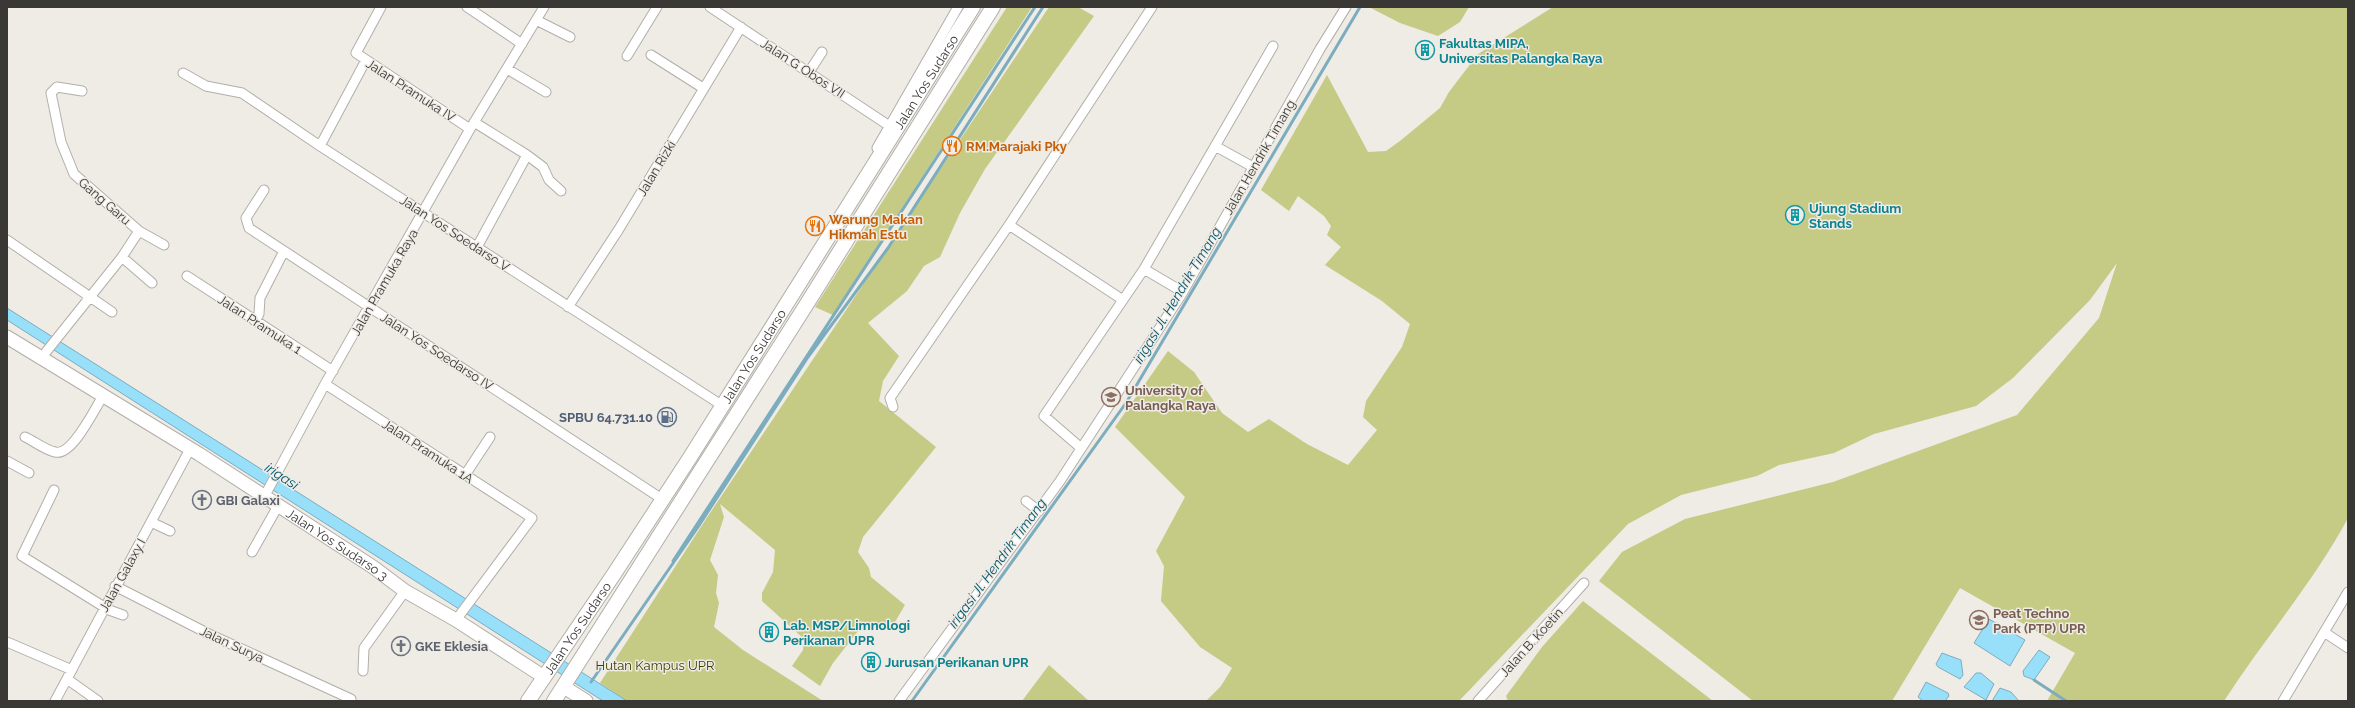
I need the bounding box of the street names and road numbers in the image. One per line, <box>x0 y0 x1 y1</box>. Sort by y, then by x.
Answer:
street label: Jalan Yos Sudarso <box>891 32 962 132</box>
street label: Jalan G Obos VII <box>758 36 848 101</box>
street label: Jalan Pramuka IV <box>363 56 458 125</box>
street label: Jalan Hendrik Timang <box>1220 97 1298 217</box>
street label: Jalan Rizki <box>634 138 679 199</box>
street label: Gang Garu <box>76 175 134 228</box>
street label: Jalan Yos Soedarso V <box>397 192 512 275</box>
street label: Jalan Pramuka Raya <box>348 226 421 338</box>
street label: Jalan Pramuka 1 <box>215 292 305 357</box>
street label: Jalan Yos Sudarso <box>719 306 789 406</box>
street label: Jalan Yos Soedarso IV <box>378 309 496 394</box>
street label: Jalan Pramuka 1A <box>379 416 476 487</box>
street label: Jalan Yos Sudarso 3 <box>283 506 391 584</box>
street label: Jalan Galaxy I <box>96 536 149 615</box>
street label: Jalan Yos Sudarso <box>541 579 615 678</box>
street label: Jalan B. Koetin <box>1497 605 1566 680</box>
street label: Jalan Surya <box>197 623 266 666</box>

